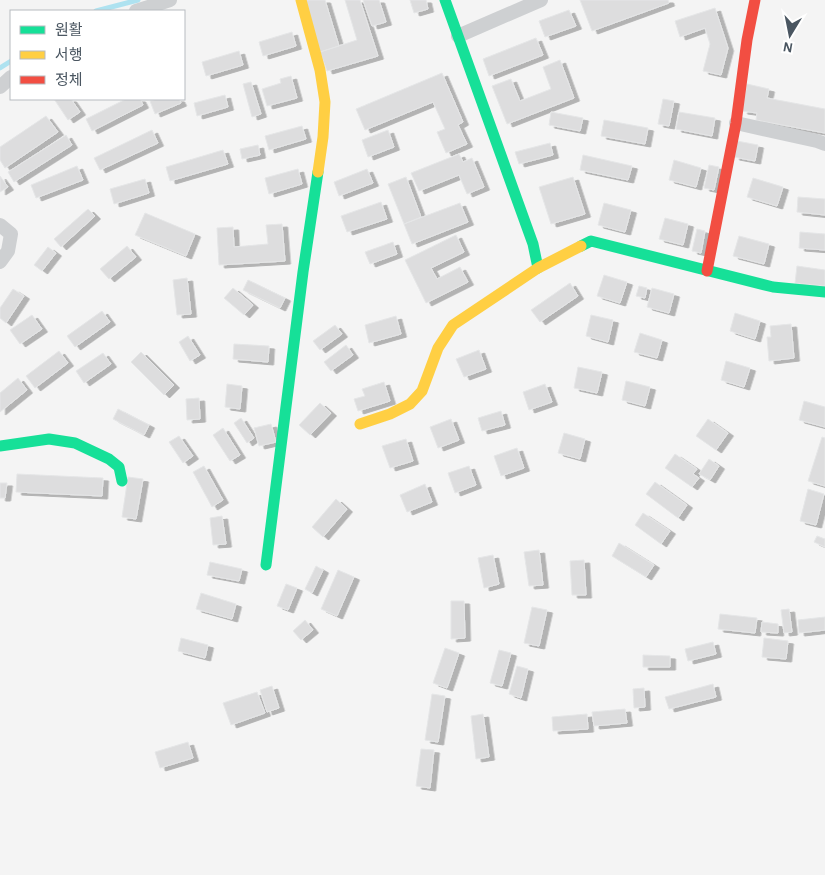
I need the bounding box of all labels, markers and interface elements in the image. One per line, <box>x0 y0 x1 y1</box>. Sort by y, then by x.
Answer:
legend <box>10 10 185 100</box>
north arrow <box>765 10 815 60</box>
text: 원활 <box>55 22 83 38</box>
text: N <box>782 39 794 55</box>
text: 서행 <box>55 47 83 63</box>
text: 정체 <box>55 72 83 88</box>

